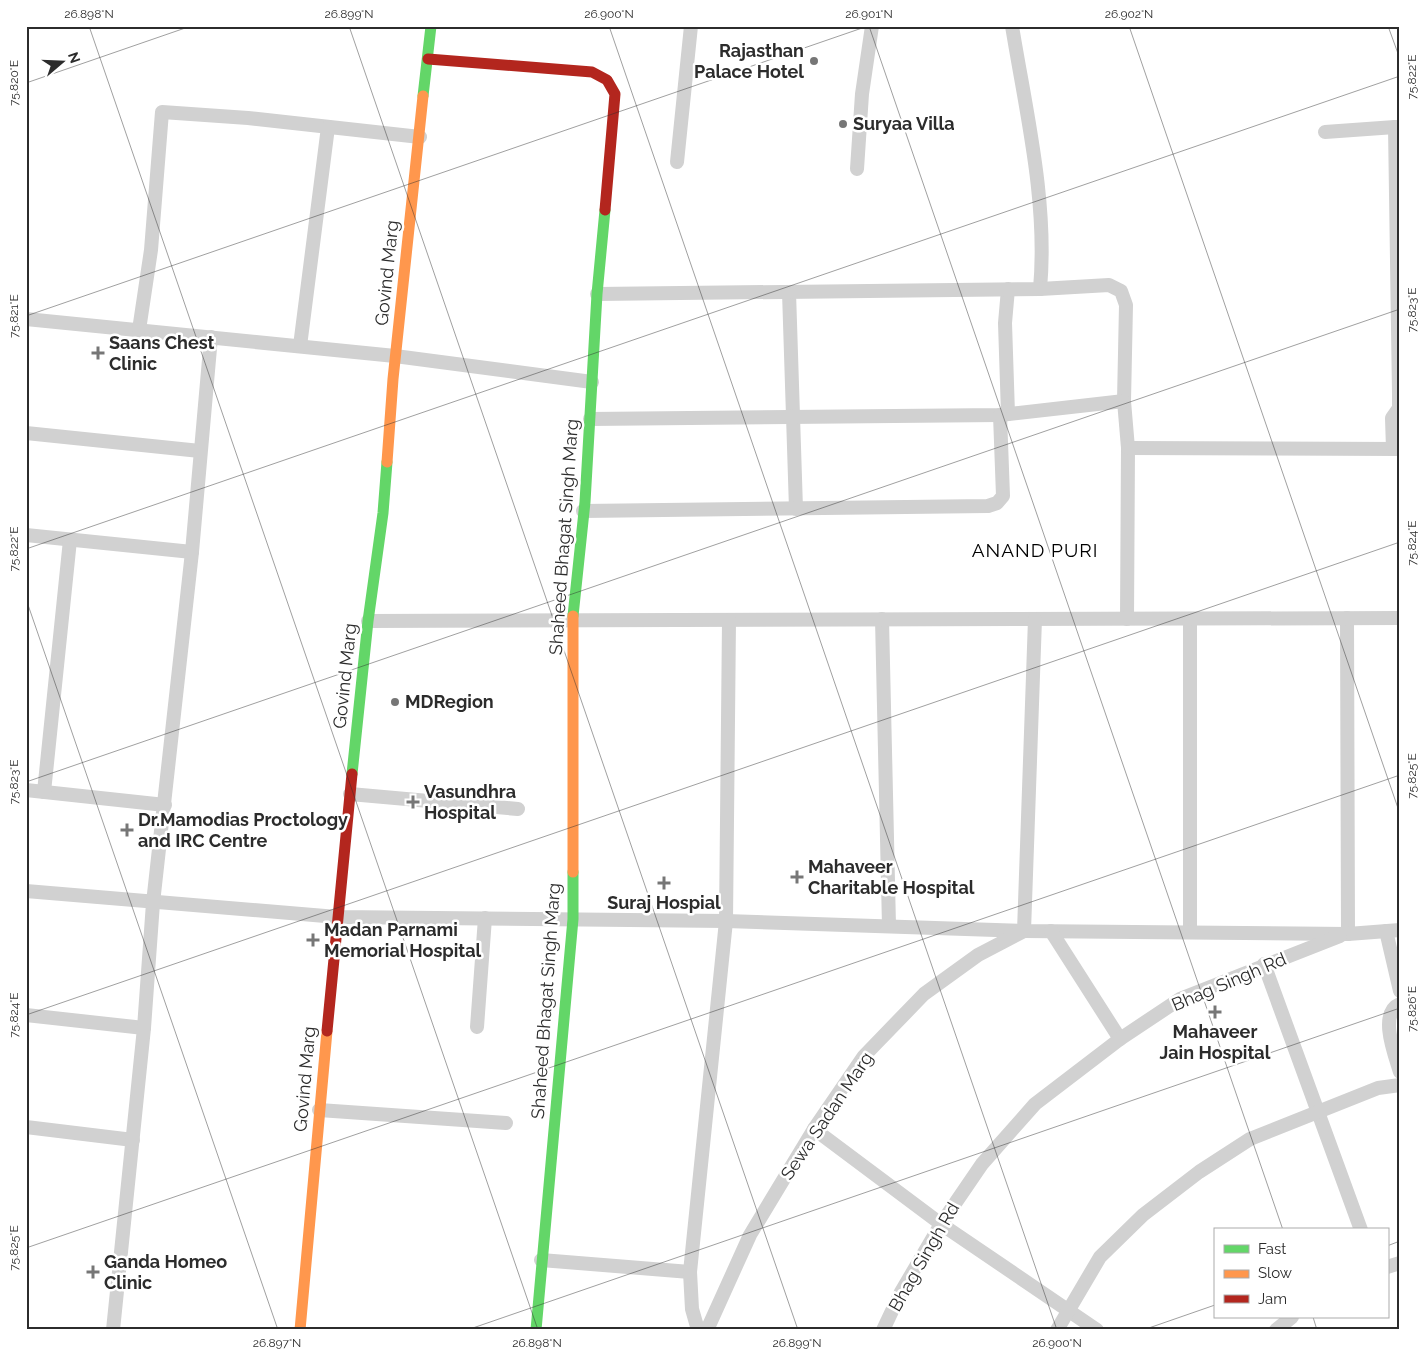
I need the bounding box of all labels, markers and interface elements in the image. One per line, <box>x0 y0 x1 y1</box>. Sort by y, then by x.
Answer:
text: 26.898°N <box>64 7 114 21</box>
text: 26.899°N <box>325 7 373 21</box>
text: 26.900°N <box>584 7 634 21</box>
text: 26.901°N <box>845 7 893 21</box>
text: 26.902°N <box>1105 7 1153 21</box>
north arrow <box>38 38 88 88</box>
place label: Rajasthan Palace Hotel <box>694 40 804 82</box>
text: N <box>65 50 84 65</box>
text: 75.822°E <box>1405 54 1419 100</box>
marker: Rajasthan Palace Hotel <box>808 55 820 67</box>
text: 75.820°E <box>7 60 21 106</box>
place label: Suryaa Villa <box>853 113 955 134</box>
marker: Suryaa Villa <box>837 118 849 130</box>
street label: Govind Marg <box>371 219 402 327</box>
text: 75.823°E <box>1405 287 1419 333</box>
text: 75.821°E <box>7 294 21 338</box>
place label: Saans Chest Clinic <box>109 332 215 374</box>
marker: Saans Chest Clinic <box>91 346 105 360</box>
street label: Shaheed Bhagat Singh Marg <box>545 418 582 656</box>
text: 75.824°E <box>1405 520 1419 566</box>
text: 75.822°E <box>7 526 21 572</box>
district label: ANAND PURI <box>972 539 1098 561</box>
street label: Govind Marg <box>329 622 360 730</box>
place label: MDRegion <box>405 691 494 712</box>
marker: MDRegion <box>389 696 401 708</box>
text: 75.825°E <box>1405 753 1419 799</box>
text: 75.823°E <box>7 759 21 805</box>
place label: Vasundhra Hospital <box>424 781 516 823</box>
marker: Vasundhra Hospital <box>406 795 420 809</box>
place label: Dr.Mamodias Proctology and IRC Centre <box>138 809 348 851</box>
marker: Dr.Mamodias Proctology and IRC Centre <box>120 823 134 837</box>
place label: Mahaveer Charitable Hospital <box>808 856 975 898</box>
marker: Mahaveer Charitable Hospital <box>790 870 804 884</box>
marker: Suraj Hospial <box>657 876 671 890</box>
street label: Shaheed Bhagat Singh Marg <box>527 882 564 1120</box>
place label: Suraj Hospial <box>607 892 721 913</box>
place label: Madan Parnami Memorial Hospital <box>324 919 482 961</box>
marker: Madan Parnami Memorial Hospital <box>306 933 320 947</box>
street label: Bhag Singh Rd <box>1168 948 1289 1015</box>
text: 75.826°E <box>1405 986 1419 1032</box>
text: 75.824°E <box>7 992 21 1038</box>
marker: Mahaveer Jain Hospital <box>1208 1005 1222 1019</box>
place label: Mahaveer Jain Hospital <box>1160 1021 1271 1063</box>
street label: Govind Marg <box>289 1025 320 1133</box>
street label: Sewa Sadan Marg <box>776 1048 877 1184</box>
street label: Bhag Singh Rd <box>884 1199 963 1315</box>
text: 75.825°E <box>7 1225 21 1271</box>
legend <box>1214 1228 1388 1318</box>
text: Fast <box>1258 1240 1286 1258</box>
place label: Ganda Homeo Clinic <box>104 1251 227 1293</box>
text: Slow <box>1258 1264 1292 1282</box>
marker: Ganda Homeo Clinic <box>86 1265 100 1279</box>
text: Jam <box>1258 1290 1287 1308</box>
text: 26.897°N <box>253 1336 301 1350</box>
text: 26.898°N <box>512 1336 562 1350</box>
text: 26.899°N <box>773 1336 821 1350</box>
text: 26.900°N <box>1032 1336 1082 1350</box>

